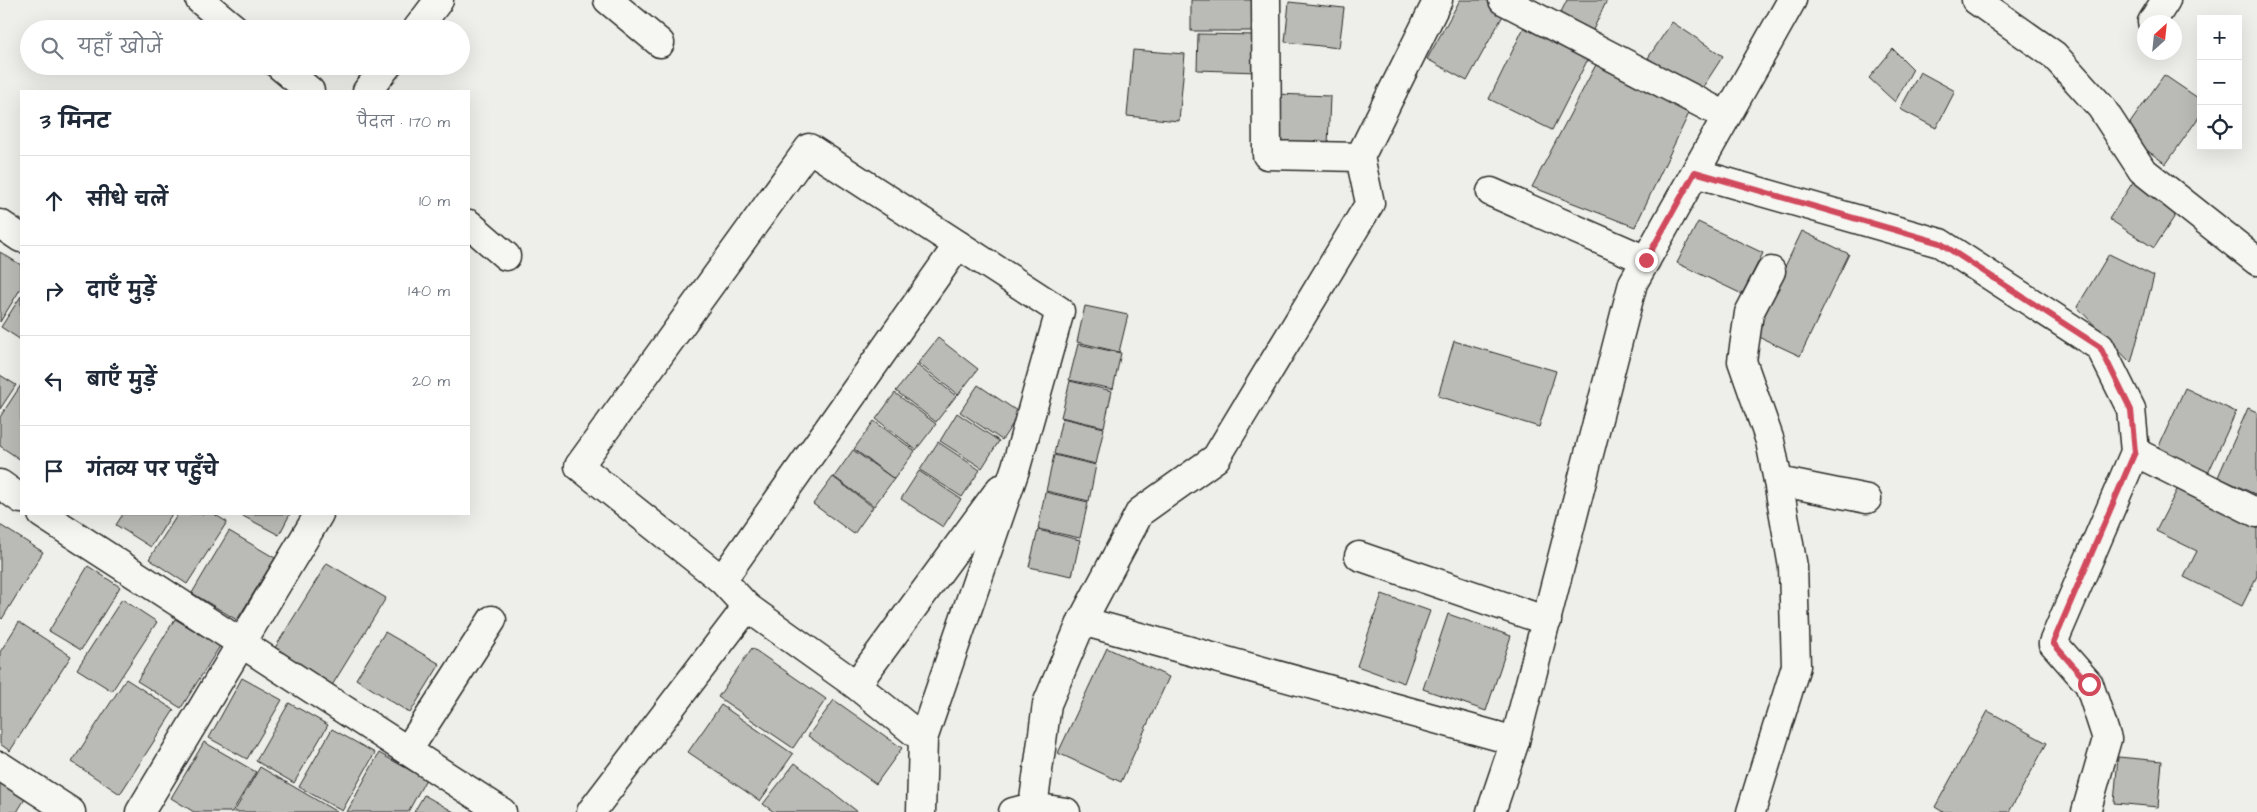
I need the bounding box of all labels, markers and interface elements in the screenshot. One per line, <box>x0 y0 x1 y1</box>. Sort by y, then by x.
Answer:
north arrow <box>2137 15 2182 60</box>
map controls <box>2197 15 2242 150</box>
button: + <box>2197 15 2242 60</box>
search box <box>20 20 470 75</box>
icon: search <box>38 34 66 62</box>
text: यहाँ खोजें <box>78 34 162 61</box>
button: − <box>2197 60 2242 105</box>
button: locate <box>2197 105 2242 150</box>
text: 3 मिनट <box>40 107 110 136</box>
text: पैदल · 170 m <box>357 111 450 133</box>
icon: ahead <box>40 187 68 215</box>
text: सीधे चलें <box>87 187 168 214</box>
text: 10 m <box>419 190 450 212</box>
route end <box>1635 249 1658 272</box>
icon: right <box>40 277 68 305</box>
text: दाएँ मुड़ें <box>87 277 156 304</box>
text: 140 m <box>408 280 450 302</box>
icon: left <box>40 367 68 395</box>
text: बाएँ मुड़ें <box>87 367 156 394</box>
text: 20 m <box>412 370 450 392</box>
icon: arrive <box>40 457 68 485</box>
text: गंतव्य पर पहुँचे <box>87 457 218 484</box>
route start <box>2078 673 2101 696</box>

